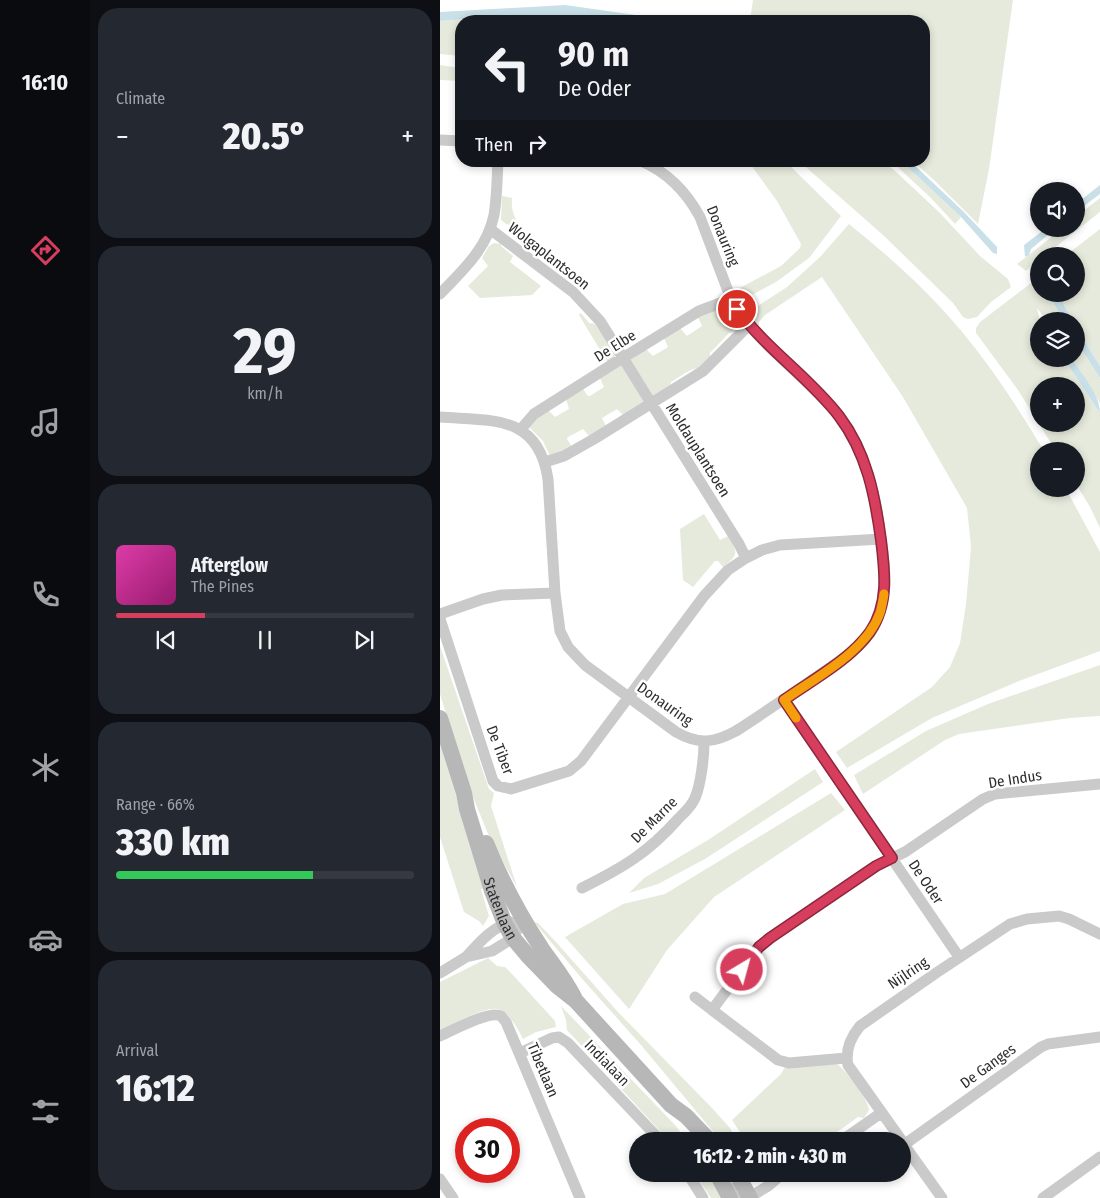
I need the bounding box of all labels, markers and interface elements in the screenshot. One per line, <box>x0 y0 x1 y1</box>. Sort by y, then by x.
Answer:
text: 90 m <box>558 33 629 75</box>
icon: left <box>475 35 540 100</box>
text: 16:10 <box>22 69 68 96</box>
text: De Oder <box>558 75 631 102</box>
text: Climate <box>116 89 165 108</box>
text: 20.5° <box>223 113 307 159</box>
text: − <box>116 120 129 153</box>
text: + <box>401 120 414 153</box>
icon: right <box>523 130 551 158</box>
text: Then <box>475 133 513 156</box>
map controls <box>1030 182 1085 497</box>
button: sound <box>1030 182 1085 237</box>
street label: Donauring <box>703 203 743 269</box>
street label: Wolgaplantsoen <box>505 219 593 293</box>
icon: directions <box>28 233 63 268</box>
button: search <box>1030 247 1085 302</box>
pin <box>716 288 758 330</box>
icon: arrive <box>723 295 751 323</box>
text: 29 <box>233 312 297 390</box>
button: layers <box>1030 312 1085 367</box>
street label: De Elbe <box>591 326 639 366</box>
button: + <box>1030 377 1085 432</box>
text: km/h <box>247 384 283 403</box>
street label: Moldauplantsoen <box>662 400 734 500</box>
icon: music <box>28 405 63 440</box>
button: − <box>1030 442 1085 497</box>
text: Afterglow <box>191 554 268 577</box>
icon: phone <box>28 577 63 612</box>
text: The Pines <box>191 577 254 596</box>
icon: previous <box>152 626 180 654</box>
icon: pause <box>251 626 279 654</box>
icon: next <box>350 626 378 654</box>
street label: Donauring <box>634 678 696 730</box>
street label: De Tiber <box>482 723 518 778</box>
icon: climate <box>28 750 63 785</box>
street label: De Indus <box>987 766 1043 792</box>
street label: De Marne <box>627 793 681 847</box>
text: Range · 66% <box>116 795 195 814</box>
text: 330 km <box>116 819 230 865</box>
street label: De Oder <box>905 856 948 908</box>
street label: Statenlaan <box>479 875 521 943</box>
icon: car <box>28 922 63 957</box>
position arrow <box>715 943 767 995</box>
street label: Nijlring <box>884 953 932 993</box>
street label: Indialaan <box>581 1036 633 1090</box>
street label: Tibetlaan <box>524 1040 562 1100</box>
street label: De Ganges <box>957 1040 1019 1092</box>
text: Arrival <box>116 1041 158 1060</box>
text: 16:12 <box>116 1065 195 1111</box>
icon: filters <box>28 1094 63 1129</box>
speed limit sign: 30 <box>455 1118 520 1183</box>
text: 16:12 · 2 min · 430 m <box>694 1145 846 1168</box>

